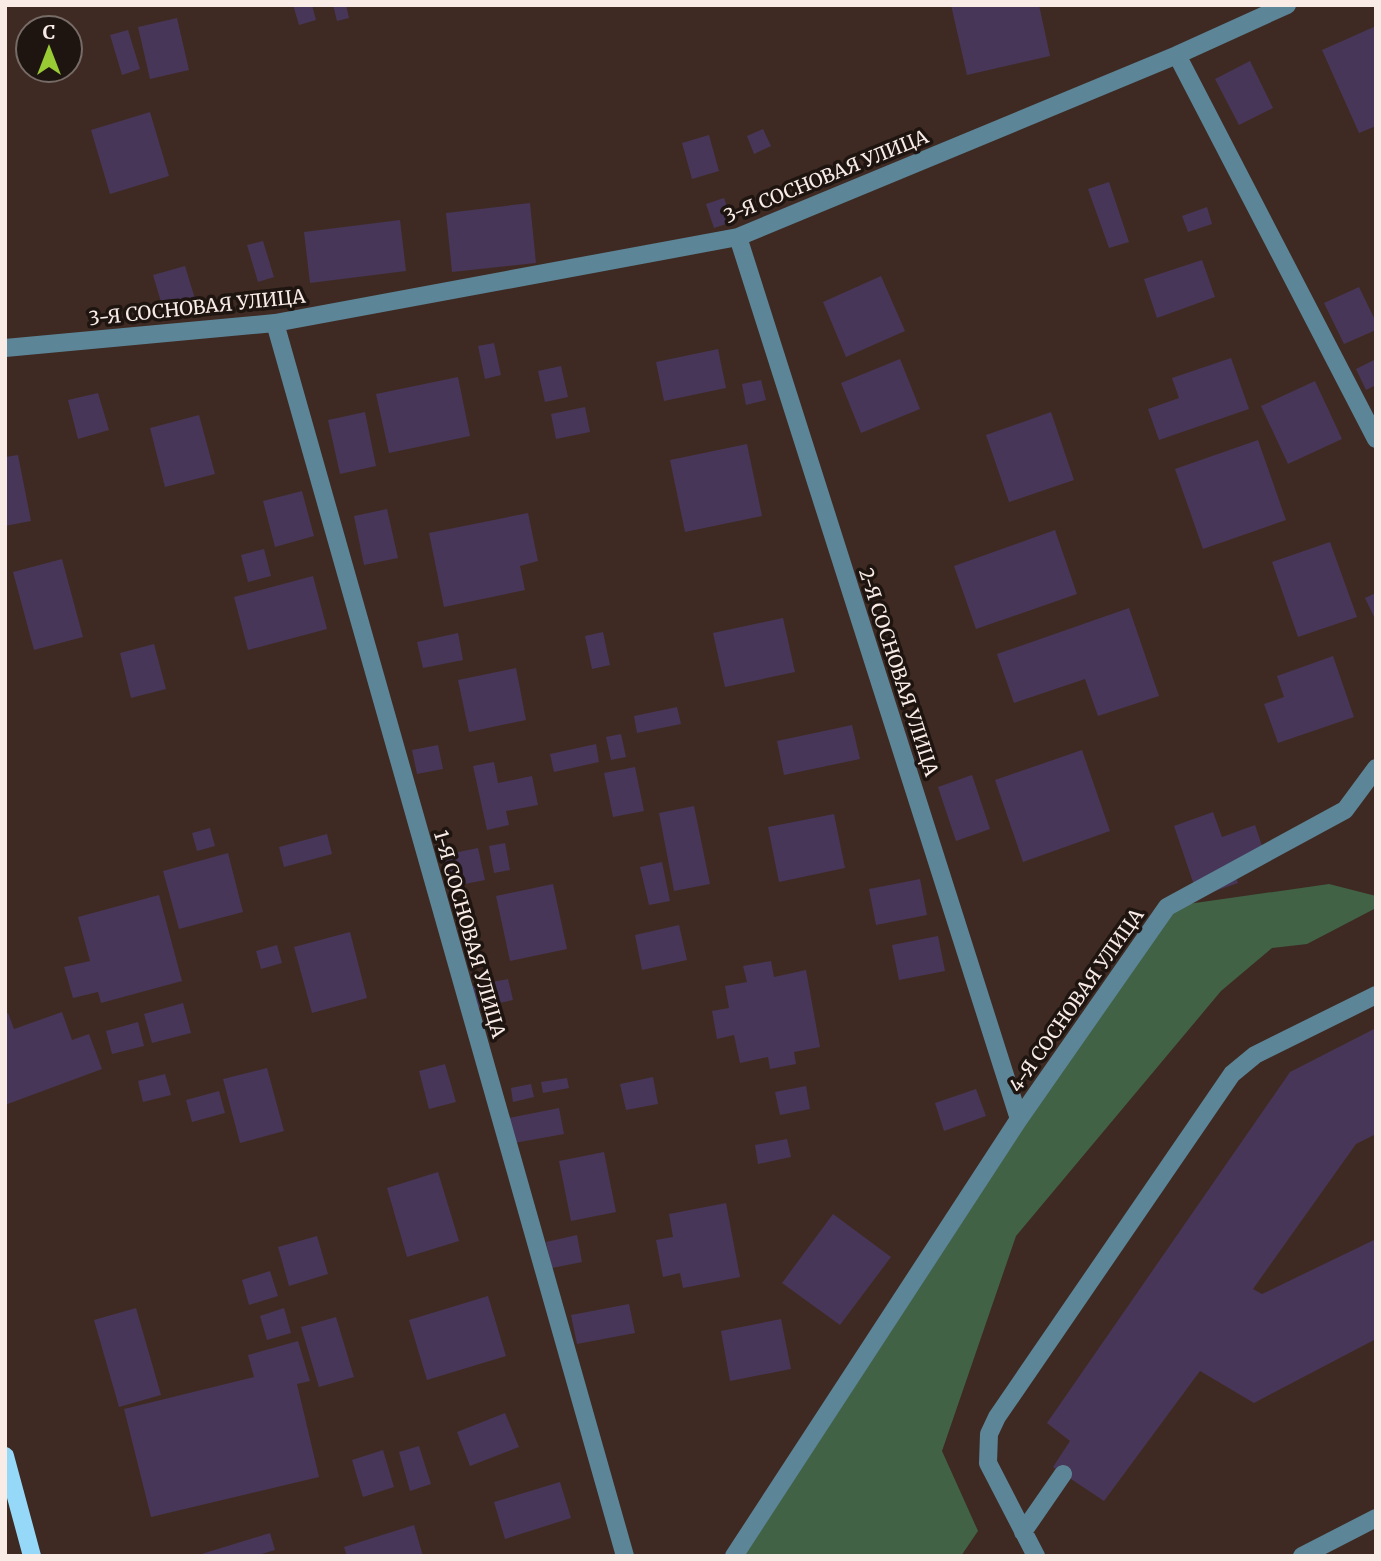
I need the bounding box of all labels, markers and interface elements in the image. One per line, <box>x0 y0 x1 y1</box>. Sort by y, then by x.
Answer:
north arrow <box>14 14 84 84</box>
text: С <box>43 20 55 44</box>
street label: 3-Я СОСНОВАЯ УЛИЦА <box>720 124 932 228</box>
street label: 3-Я СОСНОВАЯ УЛИЦА <box>87 284 307 330</box>
street label: 2-Я СОСНОВАЯ УЛИЦА <box>854 565 944 780</box>
street label: 1-Я СОСНОВАЯ УЛИЦА <box>429 828 511 1041</box>
street label: 4-Я СОСНОВАЯ УЛИЦА <box>1003 903 1149 1096</box>

